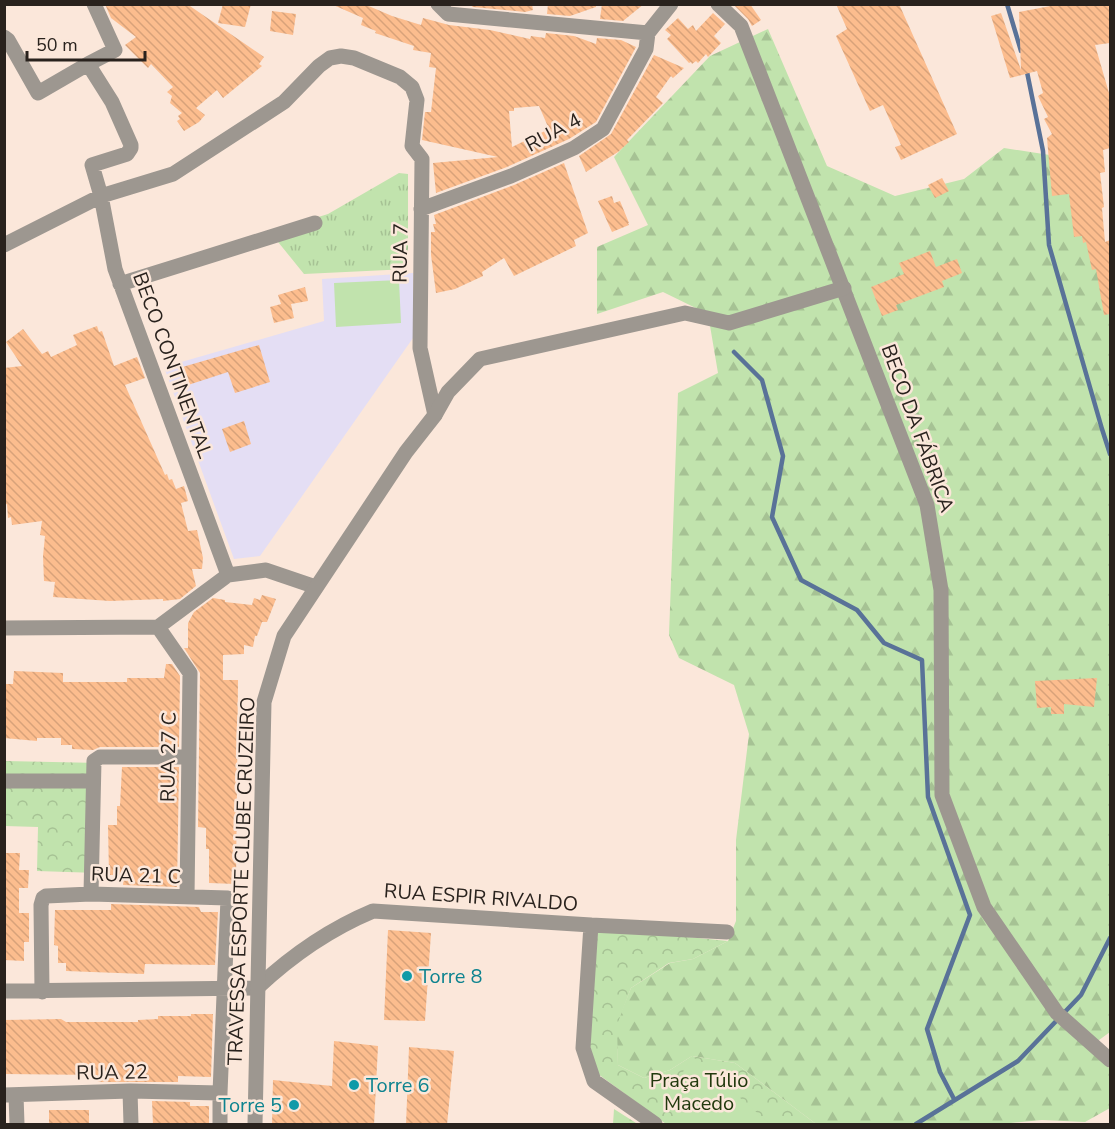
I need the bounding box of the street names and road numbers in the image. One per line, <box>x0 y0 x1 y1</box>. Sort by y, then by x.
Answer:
street label: RUA 4 <box>521 107 586 158</box>
street label: RUA 7 <box>386 223 415 283</box>
street label: BECO CONTINENTAL <box>126 268 219 462</box>
street label: BECO DA FÁBRICA <box>875 340 961 516</box>
street label: TRAVESSA ESPORTE CLUBE CRUZEIRO <box>222 696 261 1066</box>
street label: RUA 27 C <box>154 712 183 802</box>
street label: RUA 21 C <box>90 860 182 891</box>
street label: RUA ESPIR RIVALDO <box>383 877 579 918</box>
street label: RUA 22 <box>76 1058 148 1087</box>

